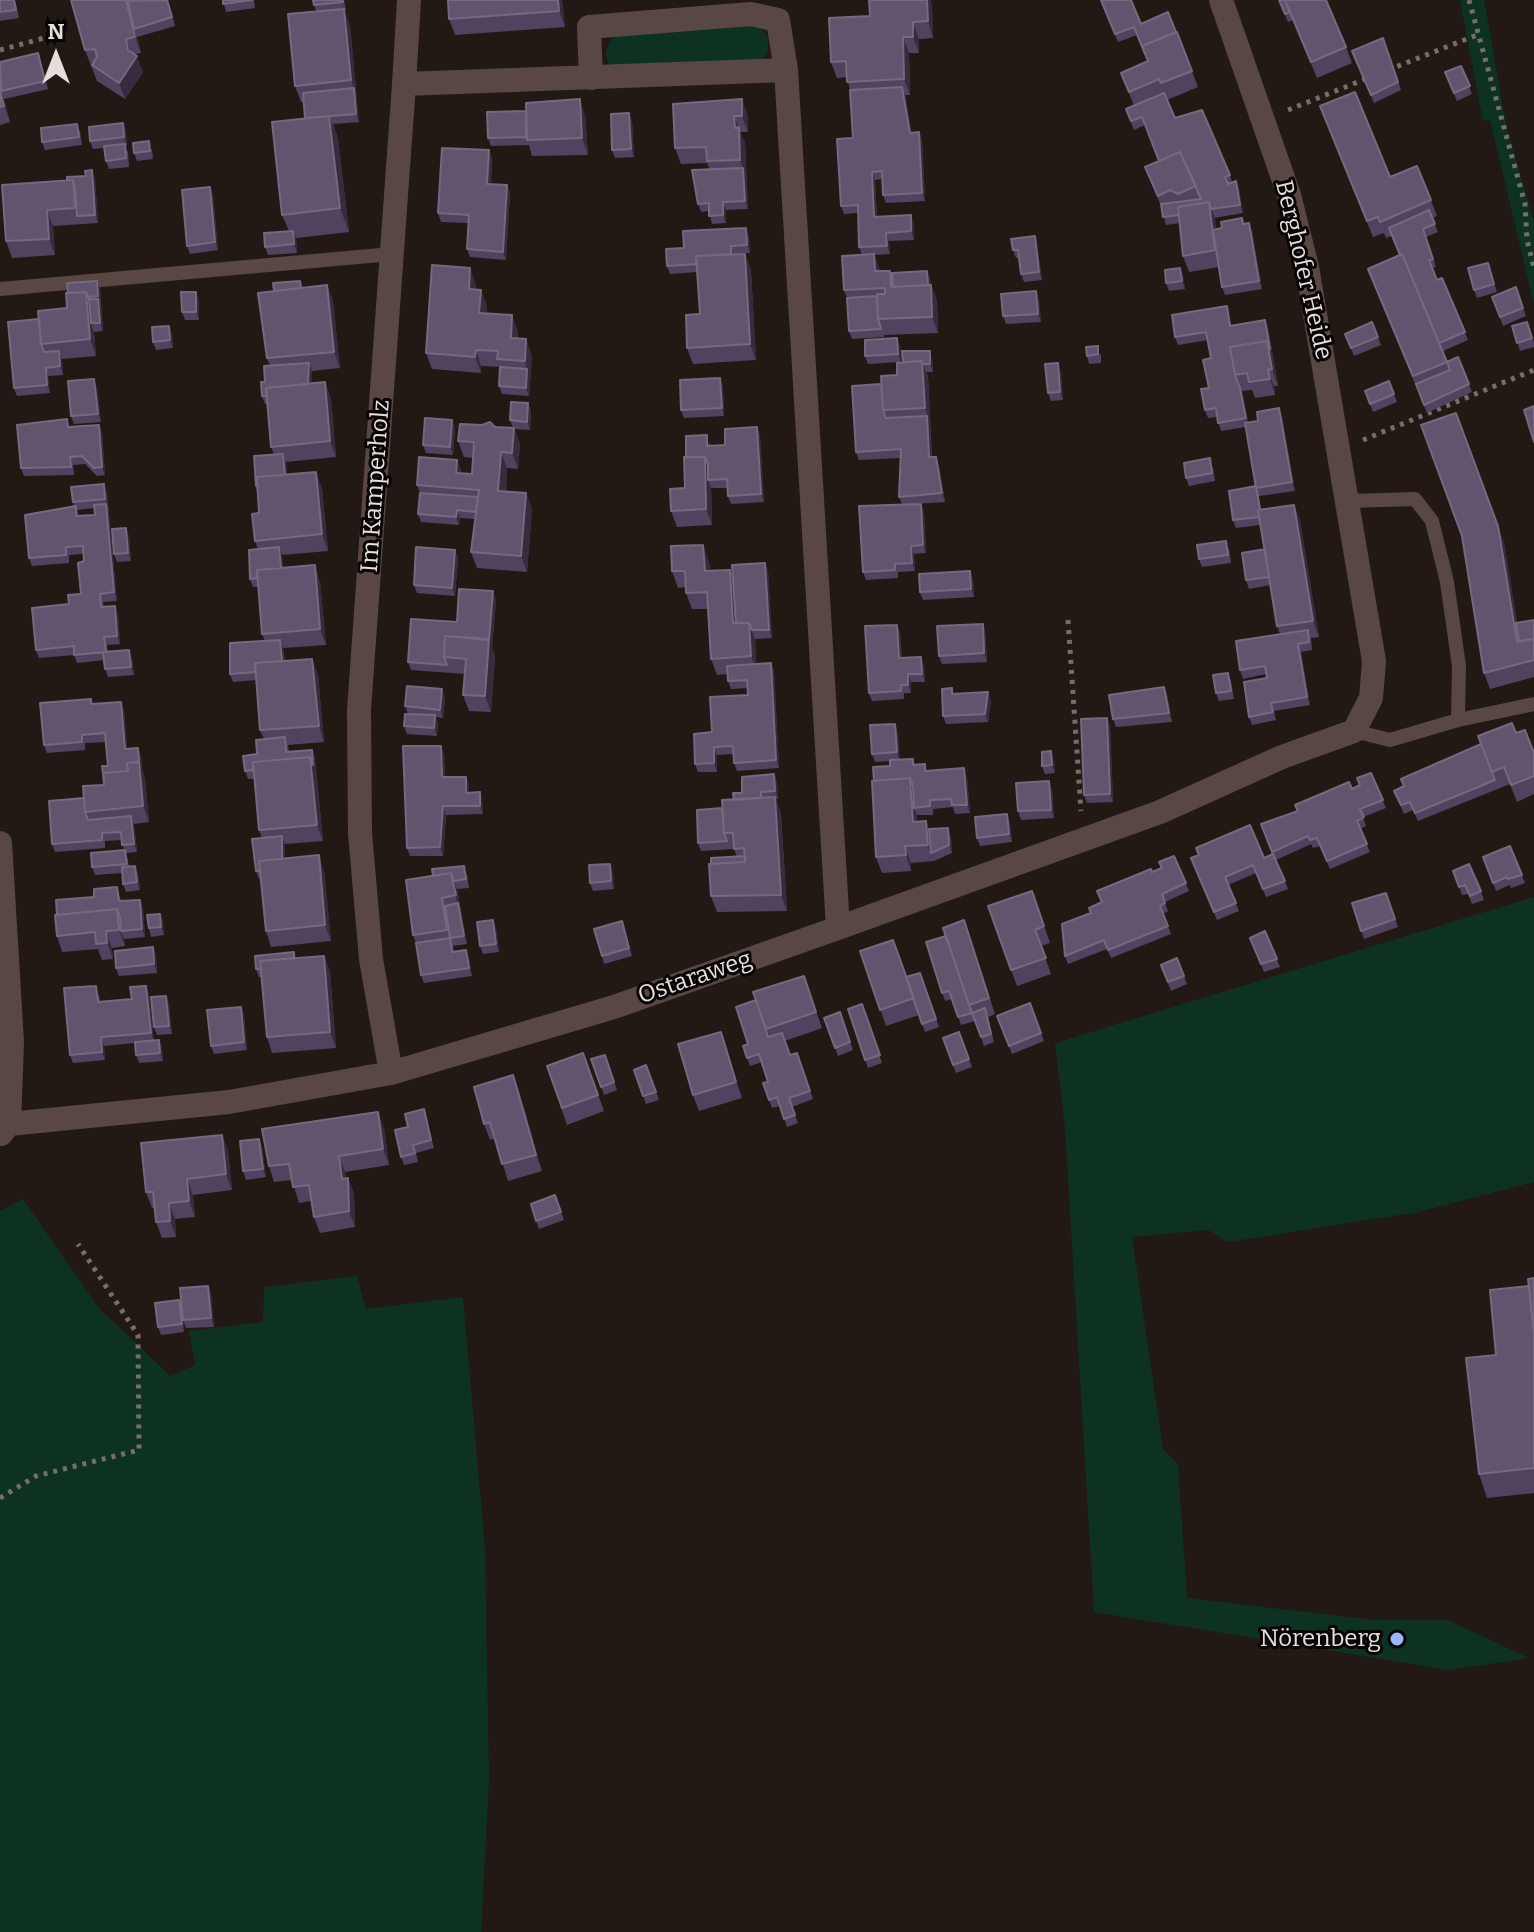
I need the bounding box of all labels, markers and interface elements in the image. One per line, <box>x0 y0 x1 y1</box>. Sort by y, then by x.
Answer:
north arrow <box>16 16 96 96</box>
text: N <box>48 18 64 45</box>
street label: Berghofer Heide <box>1268 177 1338 363</box>
street label: Im Kamperholz <box>356 399 396 573</box>
street label: Ostaraweg <box>634 945 756 1011</box>
place label: Nörenberg <box>1260 1625 1381 1653</box>
marker: Nörenberg <box>1388 1630 1406 1648</box>

